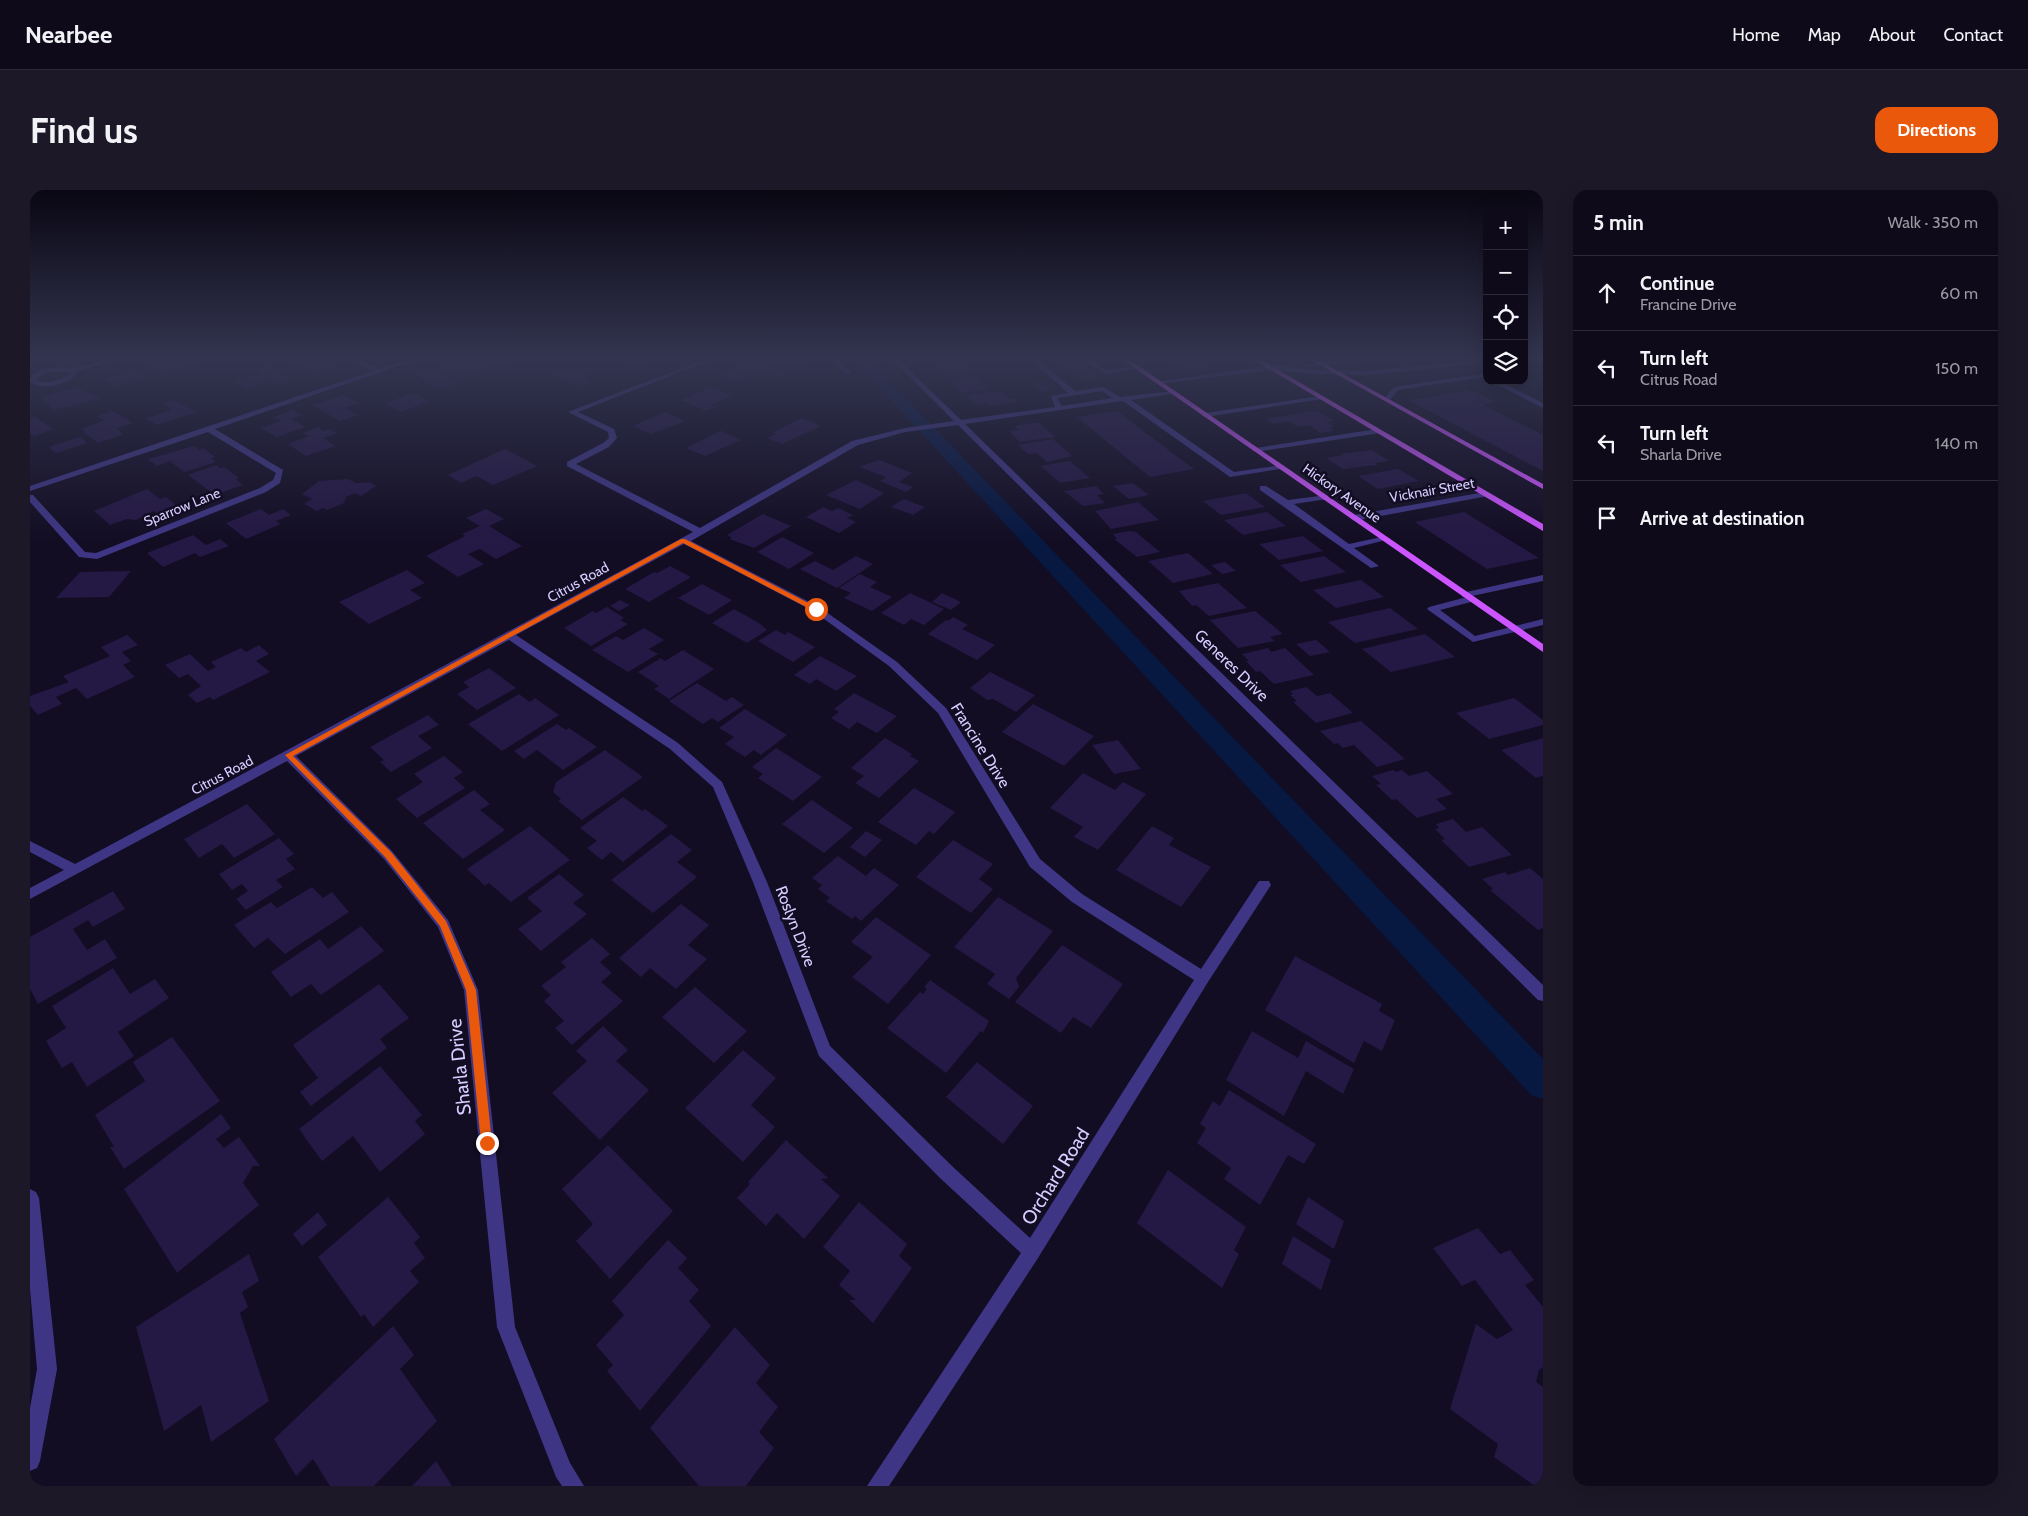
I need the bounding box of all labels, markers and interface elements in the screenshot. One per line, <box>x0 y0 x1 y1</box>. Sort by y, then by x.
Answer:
text: Nearbee <box>25 20 112 49</box>
text: Home <box>1732 24 1780 46</box>
text: Map <box>1808 24 1841 46</box>
text: About <box>1869 24 1915 46</box>
text: Contact <box>1943 24 2003 46</box>
button: Directions <box>1875 107 1998 153</box>
text: Find us <box>30 109 138 152</box>
map controls <box>1483 205 1528 385</box>
button: + <box>1483 205 1528 250</box>
text: 5 min <box>1593 210 1644 235</box>
text: Walk · 350 m <box>1888 213 1978 232</box>
button: − <box>1483 250 1528 295</box>
text: Continue <box>1640 272 1714 295</box>
icon: ahead <box>1593 279 1621 307</box>
text: 60 m <box>1940 284 1978 303</box>
button: locate <box>1483 295 1528 340</box>
text: Francine Drive <box>1640 295 1737 314</box>
button: layers <box>1483 340 1528 385</box>
text: Turn left <box>1640 347 1708 370</box>
icon: left <box>1593 354 1621 382</box>
text: 150 m <box>1935 359 1978 378</box>
text: Citrus Road <box>1640 370 1718 389</box>
text: Turn left <box>1640 422 1708 445</box>
icon: left <box>1593 429 1621 457</box>
text: 140 m <box>1935 434 1978 453</box>
text: Sharla Drive <box>1640 445 1722 464</box>
street label: Hickory Avenue <box>1299 459 1385 527</box>
street label: Vicknair Street <box>1388 474 1476 506</box>
street label: Sparrow Lane <box>141 483 223 531</box>
icon: arrive <box>1593 504 1621 532</box>
text: Arrive at destination <box>1640 507 1804 530</box>
street label: Citrus Road <box>544 558 612 606</box>
route start <box>805 598 828 621</box>
street label: Generes Drive <box>1191 625 1272 705</box>
street label: Francine Drive <box>947 699 1014 791</box>
street label: Citrus Road <box>188 751 256 799</box>
street label: Roslyn Drive <box>771 883 820 969</box>
street label: Sharla Drive <box>443 1017 476 1116</box>
street label: Orchard Road <box>1017 1123 1094 1229</box>
route end <box>476 1132 499 1155</box>

